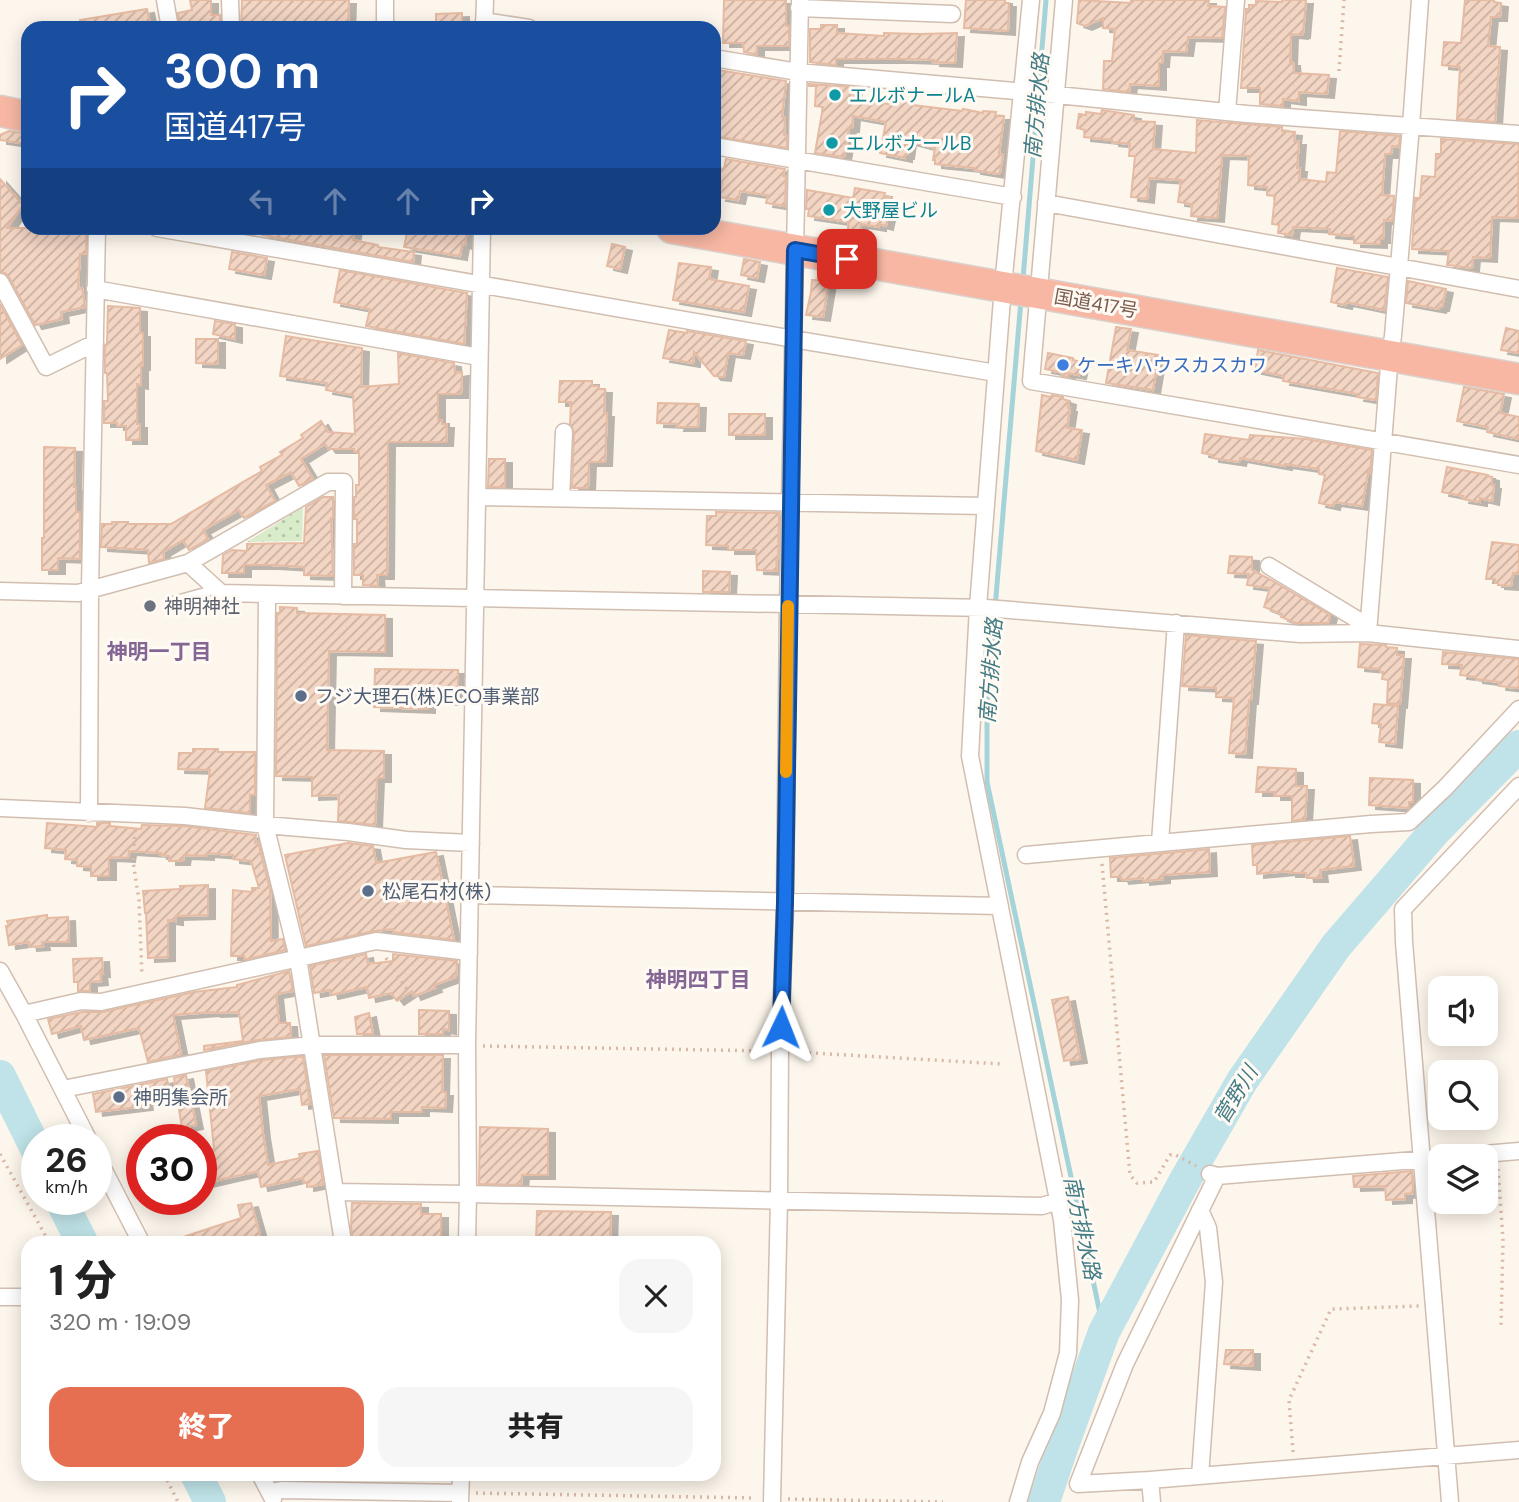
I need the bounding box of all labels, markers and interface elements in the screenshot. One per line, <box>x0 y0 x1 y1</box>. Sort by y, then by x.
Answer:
text: 300 m <box>164 39 320 103</box>
icon: right <box>49 49 140 140</box>
water label: 南方排水路 <box>1018 50 1056 160</box>
place label: エルボナールA <box>849 83 976 108</box>
marker: エルボナールA <box>827 87 843 103</box>
text: 国道417号 <box>164 106 307 148</box>
place label: エルボナールB <box>846 131 971 156</box>
marker: エルボナールB <box>824 135 840 151</box>
icon: left <box>243 182 281 220</box>
icon: ahead <box>316 182 354 220</box>
icon: ahead <box>389 182 427 220</box>
icon: right <box>462 182 500 220</box>
place label: 大野屋ビル <box>843 198 938 223</box>
marker: 大野屋ビル <box>821 202 837 218</box>
pin <box>817 229 877 289</box>
icon: arrive <box>828 240 866 278</box>
street label: 国道417号 <box>1052 284 1140 323</box>
place label: ケーキハウスカスカワ <box>1077 353 1267 378</box>
marker: ケーキハウスカスカワ <box>1055 357 1071 373</box>
place label: 神明神社 <box>164 594 240 619</box>
marker: 神明神社 <box>142 598 158 614</box>
water label: 南方排水路 <box>973 616 1009 724</box>
district label: 神明一丁目 <box>107 638 212 666</box>
place label: フジ大理石(株)ECO事業部 <box>315 684 539 709</box>
marker: フジ大理石(株)ECO事業部 <box>293 688 309 704</box>
place label: 松尾石材(株) <box>382 879 491 904</box>
marker: 松尾石材(株) <box>360 883 376 899</box>
district label: 神明四丁目 <box>646 966 751 994</box>
map controls <box>1428 976 1498 1214</box>
button: sound <box>1428 976 1498 1046</box>
position arrow <box>744 990 818 1064</box>
water label: 菅野川 <box>1208 1059 1265 1129</box>
button: search <box>1428 1060 1498 1130</box>
place label: 神明集会所 <box>133 1085 228 1110</box>
marker: 神明集会所 <box>111 1089 127 1105</box>
speed limit sign: 30 <box>126 1124 217 1215</box>
text: 26 <box>45 1137 88 1183</box>
button: layers <box>1428 1144 1498 1214</box>
water label: 南方排水路 <box>1057 1174 1107 1284</box>
text: km/h <box>45 1175 88 1199</box>
text: 1 分 <box>49 1253 116 1308</box>
button: close <box>619 1259 693 1333</box>
text: 320 m · 19:09 <box>49 1307 191 1337</box>
button: 終了 <box>49 1387 364 1467</box>
button: 共有 <box>378 1387 693 1467</box>

